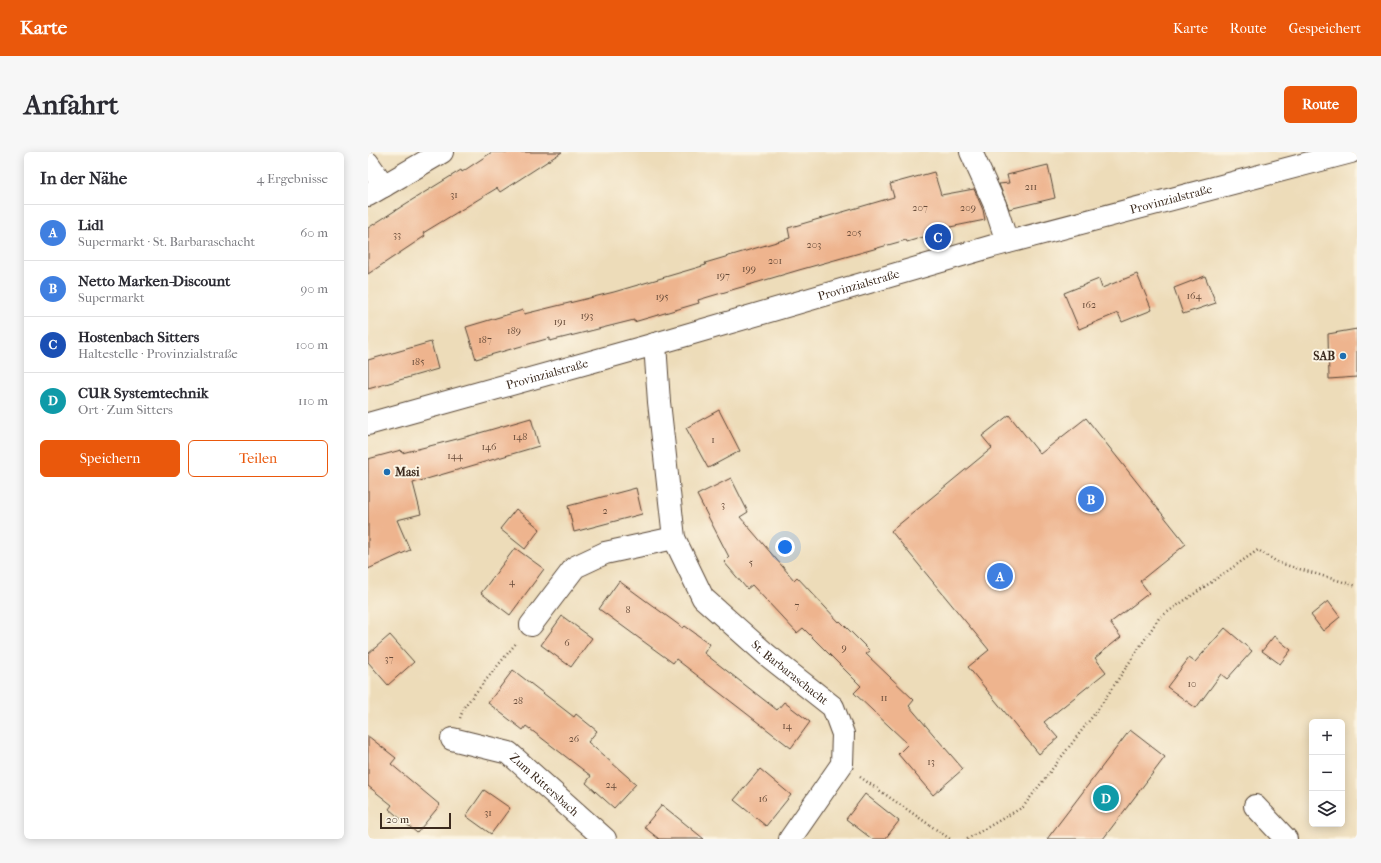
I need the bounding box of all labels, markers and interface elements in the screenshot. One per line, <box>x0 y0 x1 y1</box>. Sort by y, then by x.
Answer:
text: Karte <box>20 17 67 39</box>
text: Karte <box>1173 20 1208 37</box>
text: Route <box>1230 20 1267 37</box>
text: Gespeichert <box>1289 20 1361 37</box>
button: Route <box>1284 86 1357 123</box>
text: Anfahrt <box>24 88 118 121</box>
text: In der Nähe <box>40 168 127 188</box>
text: 4 Ergebnisse <box>257 171 328 186</box>
house number: 211 <box>1025 181 1037 193</box>
street label: Provinzialstraße <box>1129 182 1214 217</box>
house number: 31 <box>450 189 458 201</box>
house number: 207 <box>912 202 928 214</box>
house number: 209 <box>960 202 976 214</box>
text: Lidl <box>78 216 104 234</box>
pin: C <box>925 222 951 252</box>
text: A <box>49 225 57 240</box>
text: 60 m <box>300 225 328 240</box>
house number: 205 <box>847 227 861 239</box>
house number: 33 <box>393 229 401 241</box>
text: Supermarkt · St. Barbaraschacht <box>78 234 255 249</box>
house number: 203 <box>807 239 821 251</box>
house number: 201 <box>768 255 782 267</box>
house number: 199 <box>742 263 756 275</box>
street label: Provinzialstraße <box>816 266 901 303</box>
house number: 197 <box>716 270 730 282</box>
text: Netto Marken-Discount <box>78 272 230 290</box>
text: B <box>49 281 57 296</box>
text: 90 m <box>300 281 328 296</box>
text: Supermarkt <box>78 290 145 305</box>
house number: 164 <box>1187 290 1203 302</box>
house number: 195 <box>655 291 669 303</box>
house number: 162 <box>1082 299 1096 311</box>
house number: 193 <box>581 310 593 322</box>
house number: 191 <box>554 316 566 328</box>
house number: 189 <box>507 325 521 337</box>
text: Hostenbach Sitters <box>78 328 199 346</box>
house number: 187 <box>478 334 492 346</box>
text: C <box>49 337 57 352</box>
text: 100 m <box>295 337 328 352</box>
text: Haltestelle · Provinzialstraße <box>78 346 238 361</box>
place label: SAB <box>1313 349 1335 363</box>
marker: SAB <box>1338 351 1348 361</box>
house number: 185 <box>412 356 424 368</box>
street label: Provinzialstraße <box>505 356 590 392</box>
text: CUR Systemtechnik <box>78 384 209 402</box>
text: D <box>48 393 58 408</box>
text: 110 m <box>298 393 328 408</box>
text: Ort · Zum Sitters <box>78 402 173 417</box>
house number: 148 <box>513 431 527 443</box>
house number: 1 <box>711 434 715 446</box>
button: Speichern <box>40 440 180 477</box>
button: Teilen <box>188 440 328 477</box>
house number: 146 <box>482 441 497 453</box>
house number: 144 <box>447 450 464 462</box>
place label: Masi <box>394 465 420 479</box>
marker: Masi <box>382 467 392 477</box>
pin: B <box>1078 484 1104 514</box>
house number: 3 <box>721 499 725 511</box>
house number: 2 <box>602 505 608 517</box>
your location <box>775 537 795 557</box>
house number: 5 <box>749 557 753 569</box>
pin: A <box>987 561 1013 591</box>
house number: 4 <box>509 576 516 588</box>
house number: 7 <box>795 600 800 612</box>
house number: 8 <box>625 604 631 616</box>
house number: 6 <box>564 637 570 649</box>
street label: St. Barbaraschacht <box>748 637 832 708</box>
house number: 9 <box>841 642 847 654</box>
house number: 37 <box>385 653 394 665</box>
house number: 10 <box>1187 678 1197 690</box>
house number: 11 <box>880 692 888 704</box>
house number: 28 <box>513 695 523 707</box>
map controls <box>1309 719 1345 827</box>
button: + <box>1309 719 1345 755</box>
house number: 14 <box>782 720 793 732</box>
house number: 26 <box>569 733 580 745</box>
street label: Zum Rittersbach <box>507 750 582 819</box>
button: − <box>1309 755 1345 791</box>
house number: 13 <box>927 756 935 768</box>
house number: 24 <box>605 779 618 791</box>
pin: D <box>1093 783 1119 813</box>
button: layers <box>1309 791 1345 827</box>
house number: 16 <box>759 793 768 805</box>
house number: 31 <box>484 807 492 819</box>
scale bar <box>380 811 451 830</box>
text: 20 m <box>386 813 409 826</box>

